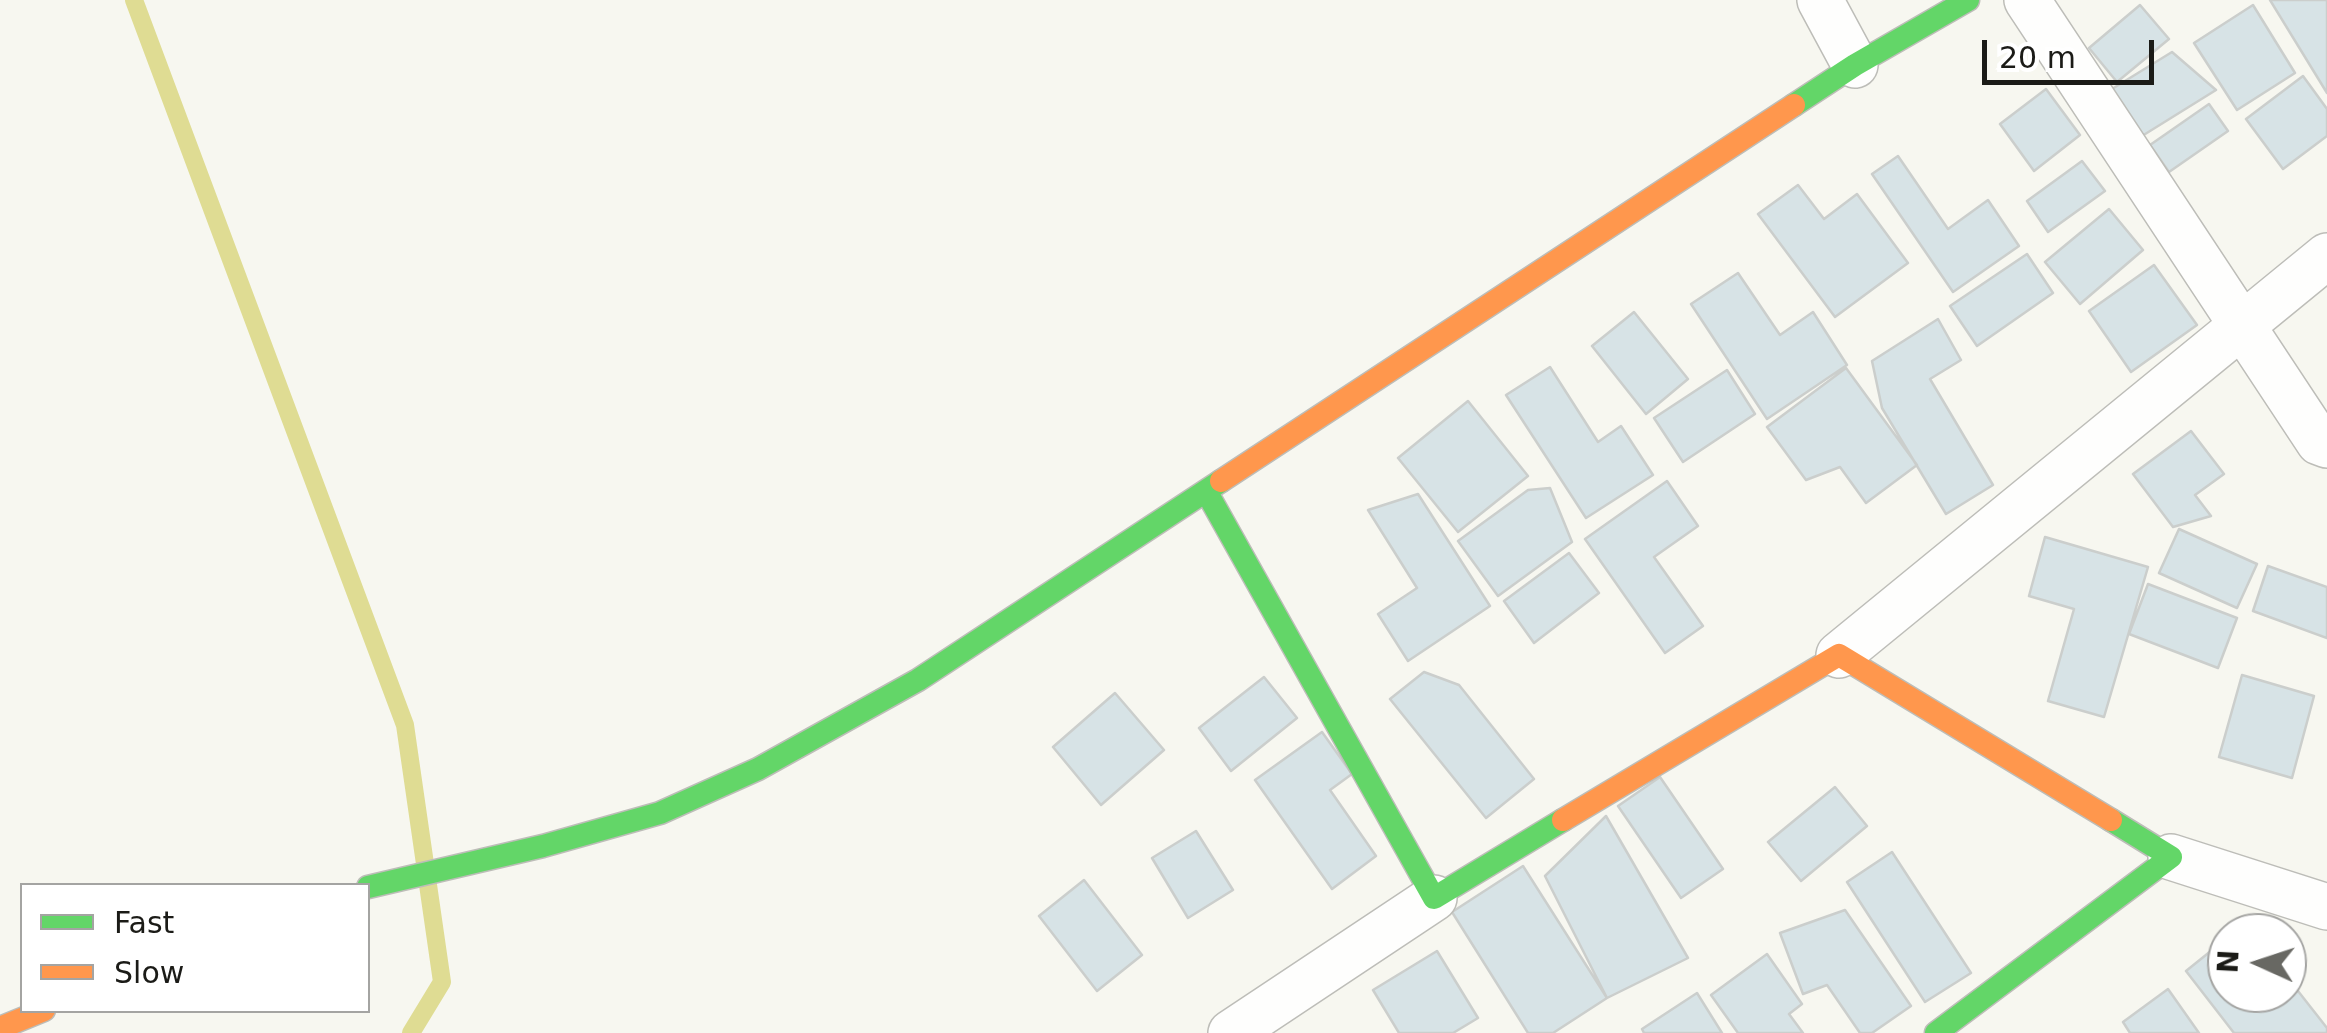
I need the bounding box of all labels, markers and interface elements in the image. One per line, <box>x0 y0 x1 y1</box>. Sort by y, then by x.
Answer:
scale bar <box>1987 20 2160 82</box>
text: 20 m <box>1999 40 2076 75</box>
legend <box>20 883 370 1013</box>
text: Fast <box>114 905 174 940</box>
north arrow <box>2207 913 2307 1013</box>
text: N <box>2211 949 2246 974</box>
text: Slow <box>114 955 184 990</box>

